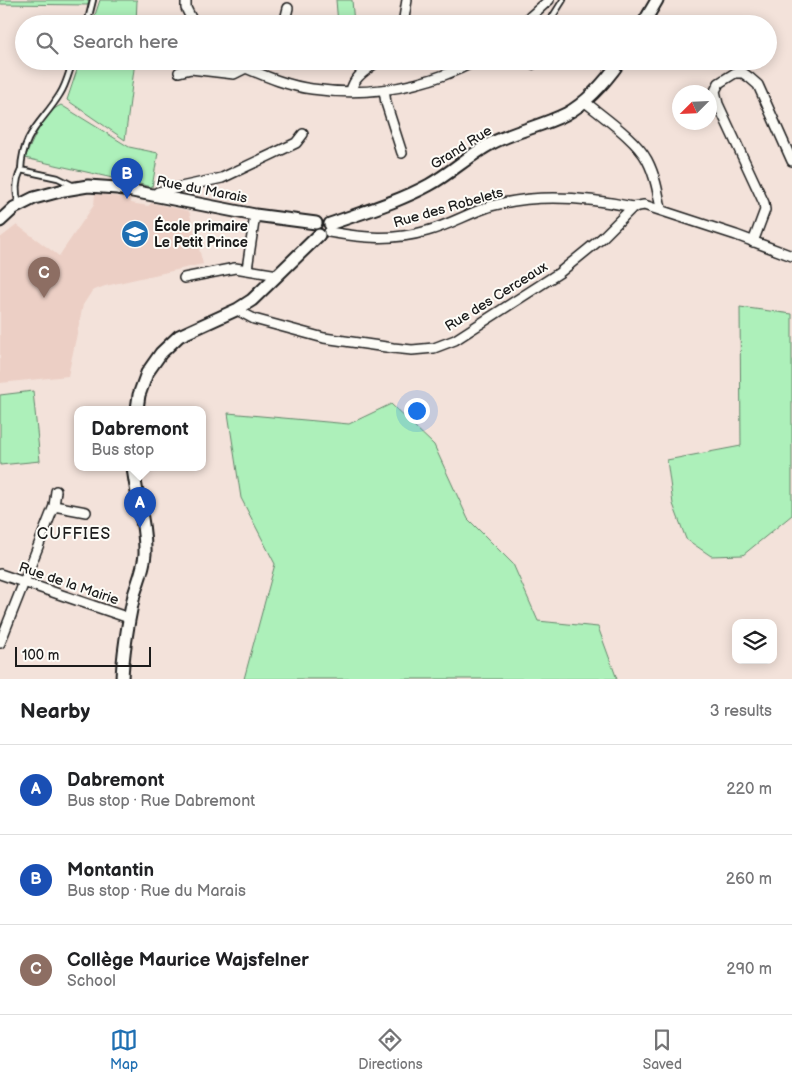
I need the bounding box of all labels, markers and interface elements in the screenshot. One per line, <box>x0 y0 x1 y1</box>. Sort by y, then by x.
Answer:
search box <box>15 15 777 70</box>
icon: search <box>33 29 61 57</box>
text: Search here <box>73 31 178 54</box>
north arrow <box>672 85 717 130</box>
street label: Grand Rue <box>428 122 495 173</box>
pin: B <box>111 158 143 199</box>
street label: Rue du Marais <box>155 172 249 207</box>
street label: Rue des Robelets <box>391 184 505 231</box>
place label: École primaire Le Petit Prince <box>154 216 248 251</box>
school or university icon: École primaire Le Petit Prince <box>120 219 150 249</box>
pin: C <box>28 257 60 298</box>
street label: Rue des Cerceaux <box>442 258 551 335</box>
your location <box>404 398 430 424</box>
popup <box>74 406 206 471</box>
text: Dabremont <box>91 418 189 441</box>
text: Bus stop <box>91 441 154 460</box>
pin: A <box>124 487 156 528</box>
district label: CUFFIES <box>37 525 111 544</box>
street label: Rue de la Mairie <box>17 558 121 609</box>
map controls <box>732 619 777 664</box>
button: layers <box>732 619 777 664</box>
scale bar <box>15 644 151 667</box>
text: 100 m <box>22 647 59 664</box>
text: Nearby <box>20 699 90 724</box>
text: 3 results <box>710 702 772 721</box>
text: Dabremont <box>67 769 164 792</box>
text: A <box>31 780 41 799</box>
text: 220 m <box>726 780 772 799</box>
text: Bus stop · Rue Dabremont <box>67 792 255 811</box>
text: Montantin <box>67 859 154 882</box>
text: B <box>30 870 42 889</box>
text: 260 m <box>726 870 772 889</box>
text: Bus stop · Rue du Marais <box>67 882 246 901</box>
text: Collège Maurice Wajsfelner <box>67 949 309 972</box>
text: C <box>30 960 42 979</box>
text: 290 m <box>726 960 772 979</box>
text: School <box>67 972 116 991</box>
tab: Map <box>110 1026 138 1073</box>
tab: Directions <box>358 1026 423 1073</box>
tab: Saved <box>643 1026 682 1073</box>

